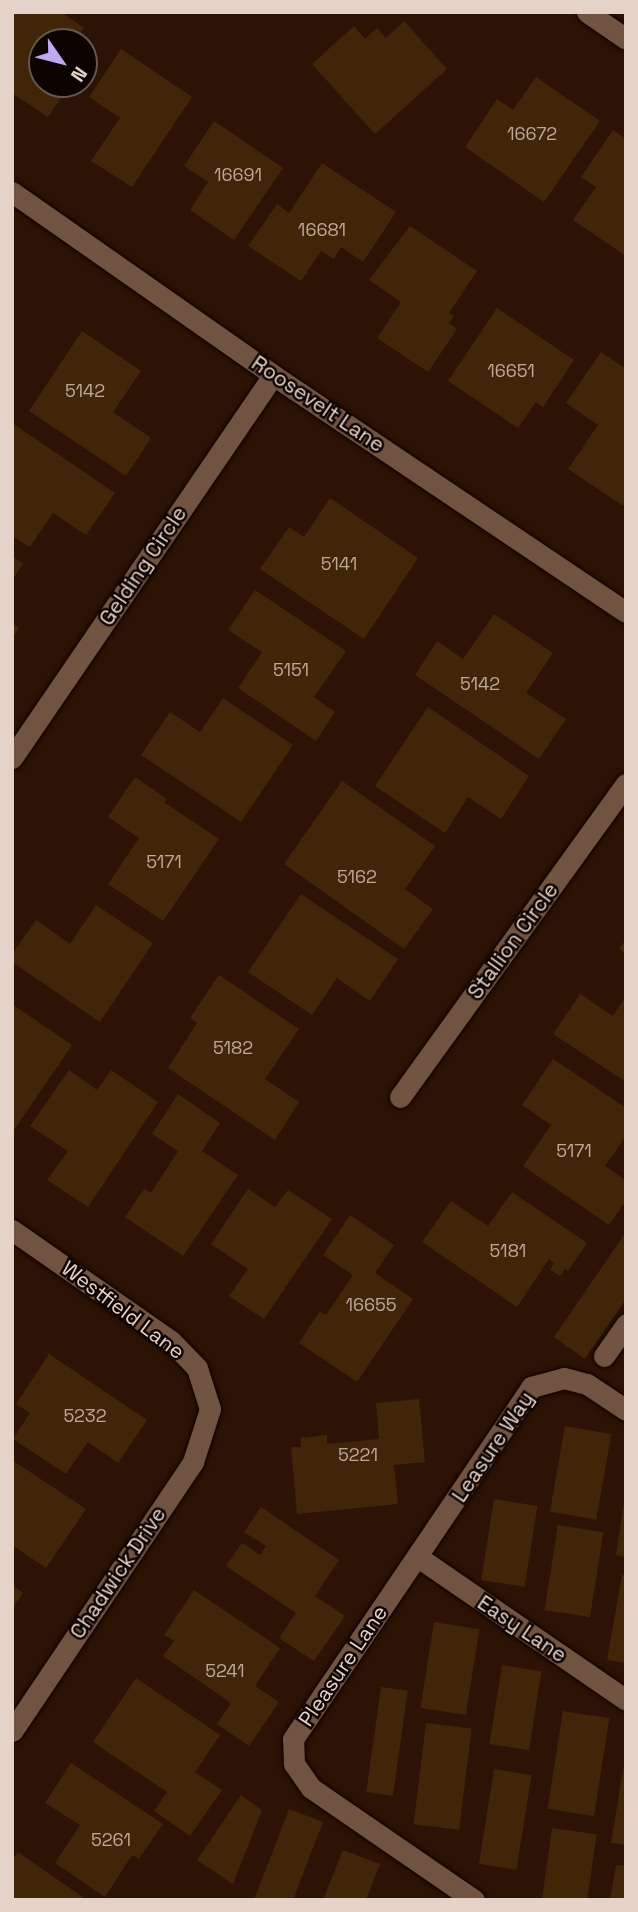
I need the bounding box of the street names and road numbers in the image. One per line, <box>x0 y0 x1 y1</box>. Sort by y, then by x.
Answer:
street label: Roosevelt Lane <box>247 350 389 458</box>
street label: Gelding Circle <box>94 502 192 630</box>
street label: Stallion Circle <box>462 878 564 1004</box>
street label: Westfield Lane <box>57 1256 189 1364</box>
street label: Leasure Way <box>447 1387 539 1507</box>
street label: Chadwick Drive <box>65 1502 171 1644</box>
street label: Easy Lane <box>473 1590 571 1668</box>
street label: Pleasure Lane <box>293 1601 393 1731</box>

